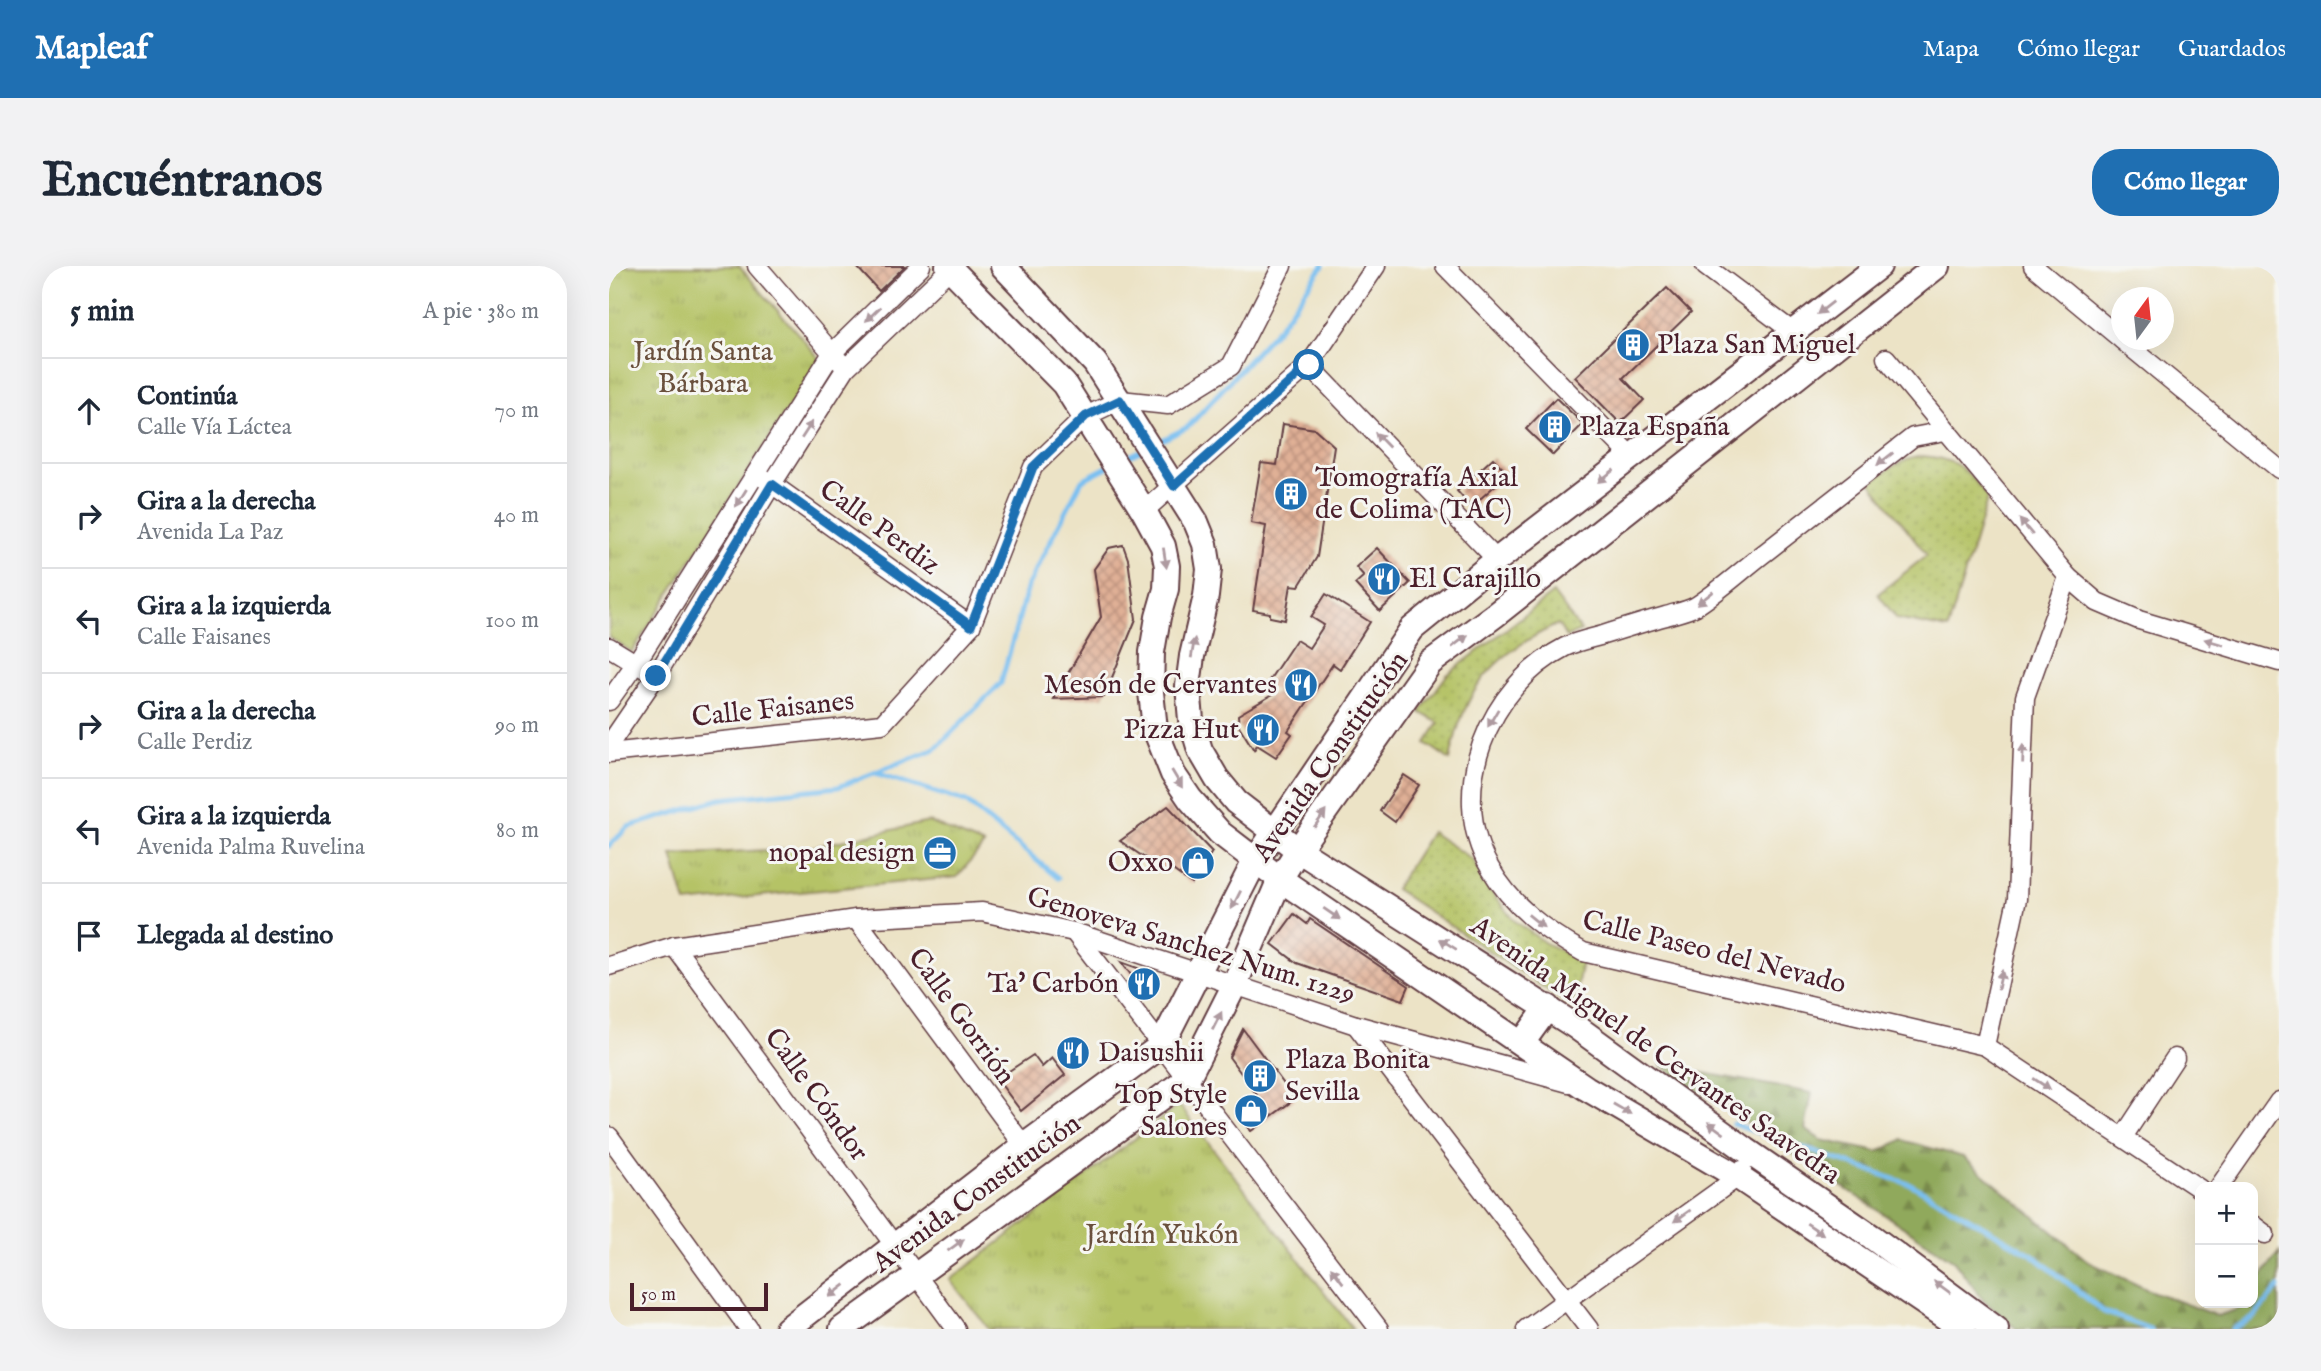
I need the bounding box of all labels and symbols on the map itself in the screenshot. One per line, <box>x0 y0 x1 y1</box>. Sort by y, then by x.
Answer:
north arrow <box>2111 287 2174 350</box>
one-way arrow <box>1817 300 1835 315</box>
one-way arrow <box>864 305 881 322</box>
building icon: Plaza San Miguel <box>1614 326 1652 364</box>
place label: Plaza San Miguel <box>1657 328 1856 363</box>
park label: Jardín Santa Bárbara <box>630 335 774 402</box>
route start <box>1293 349 1324 380</box>
building icon: Plaza España <box>1536 408 1574 446</box>
place label: Plaza España <box>1579 410 1731 445</box>
one-way arrow <box>800 420 813 439</box>
one-way arrow <box>1373 432 1390 449</box>
one-way arrow <box>1876 452 1894 466</box>
place label: Tomografía Axial de Colima (TAC) <box>1315 461 1518 528</box>
one-way arrow <box>1597 469 1615 483</box>
street label: Calle Perdiz <box>812 473 946 584</box>
building icon: Tomografía Axial de Colima (TAC) <box>1272 475 1310 513</box>
one-way arrow <box>734 488 747 507</box>
one-way arrow <box>2019 518 2034 535</box>
one-way arrow <box>1159 547 1170 569</box>
restaurant icon: El Carajillo <box>1365 560 1403 598</box>
place label: El Carajillo <box>1409 562 1541 597</box>
one-way arrow <box>1696 591 1714 605</box>
one-way arrow <box>1451 635 1469 649</box>
one-way arrow <box>1188 637 1199 659</box>
one-way arrow <box>2203 637 2224 647</box>
street label: Avenida Constitución <box>1245 645 1417 870</box>
route end <box>640 660 671 691</box>
restaurant icon: Mesón de Cervantes <box>1282 666 1320 704</box>
place label: Mesón de Cervantes <box>1044 668 1277 703</box>
street label: Calle Faisanes <box>690 684 856 736</box>
one-way arrow <box>1487 709 1499 728</box>
restaurant icon: Pizza Hut <box>1244 711 1282 749</box>
place label: Pizza Hut <box>1123 713 1239 748</box>
one-way arrow <box>2017 743 2028 765</box>
one-way arrow <box>1171 769 1183 788</box>
one-way arrow <box>1313 810 1327 828</box>
office icon: nopal design <box>921 834 959 872</box>
place label: nopal design <box>769 836 915 871</box>
shop icon: Oxxo <box>1179 844 1217 882</box>
place label: Oxxo <box>1108 846 1173 881</box>
street label: Genoveva Sanchez Num. 1229 <box>1023 879 1359 1013</box>
one-way arrow <box>1230 890 1241 910</box>
street label: Calle Paseo del Nevado <box>1578 903 1850 1003</box>
one-way arrow <box>1322 907 1341 920</box>
street label: Avenida Miguel de Cervantes Saavedra <box>1462 909 1848 1193</box>
one-way arrow <box>1526 914 1544 929</box>
one-way arrow <box>1438 937 1457 950</box>
street label: Calle Gorrión <box>899 941 1023 1093</box>
restaurant icon: Ta' Carbón <box>1125 965 1163 1003</box>
place label: Ta' Carbón <box>988 967 1119 1002</box>
one-way arrow <box>1994 968 2005 990</box>
one-way arrow <box>1211 1011 1222 1031</box>
street label: Calle Cóndor <box>756 1021 876 1169</box>
restaurant icon: Daisushii <box>1054 1034 1092 1072</box>
place label: Daisushii <box>1098 1036 1204 1071</box>
place label: Plaza Bonita Sevilla <box>1285 1043 1431 1110</box>
building icon: Plaza Bonita Sevilla <box>1241 1057 1279 1095</box>
one-way arrow <box>2033 1077 2052 1090</box>
place label: Top Style Salones <box>1115 1078 1227 1145</box>
shop icon: Top Style Salones <box>1232 1092 1270 1130</box>
one-way arrow <box>1613 1103 1632 1115</box>
street label: Avenida Constitución <box>865 1107 1088 1282</box>
one-way arrow <box>1707 1121 1725 1135</box>
one-way arrow <box>1673 1209 1691 1223</box>
park label: Jardín Yukón <box>1082 1218 1239 1253</box>
one-way arrow <box>1806 1222 1824 1236</box>
one-way arrow <box>947 1238 965 1252</box>
one-way arrow <box>1331 1266 1345 1284</box>
scale bar <box>630 1280 768 1312</box>
one-way arrow <box>1933 1281 1951 1295</box>
one-way arrow <box>828 1284 846 1298</box>

